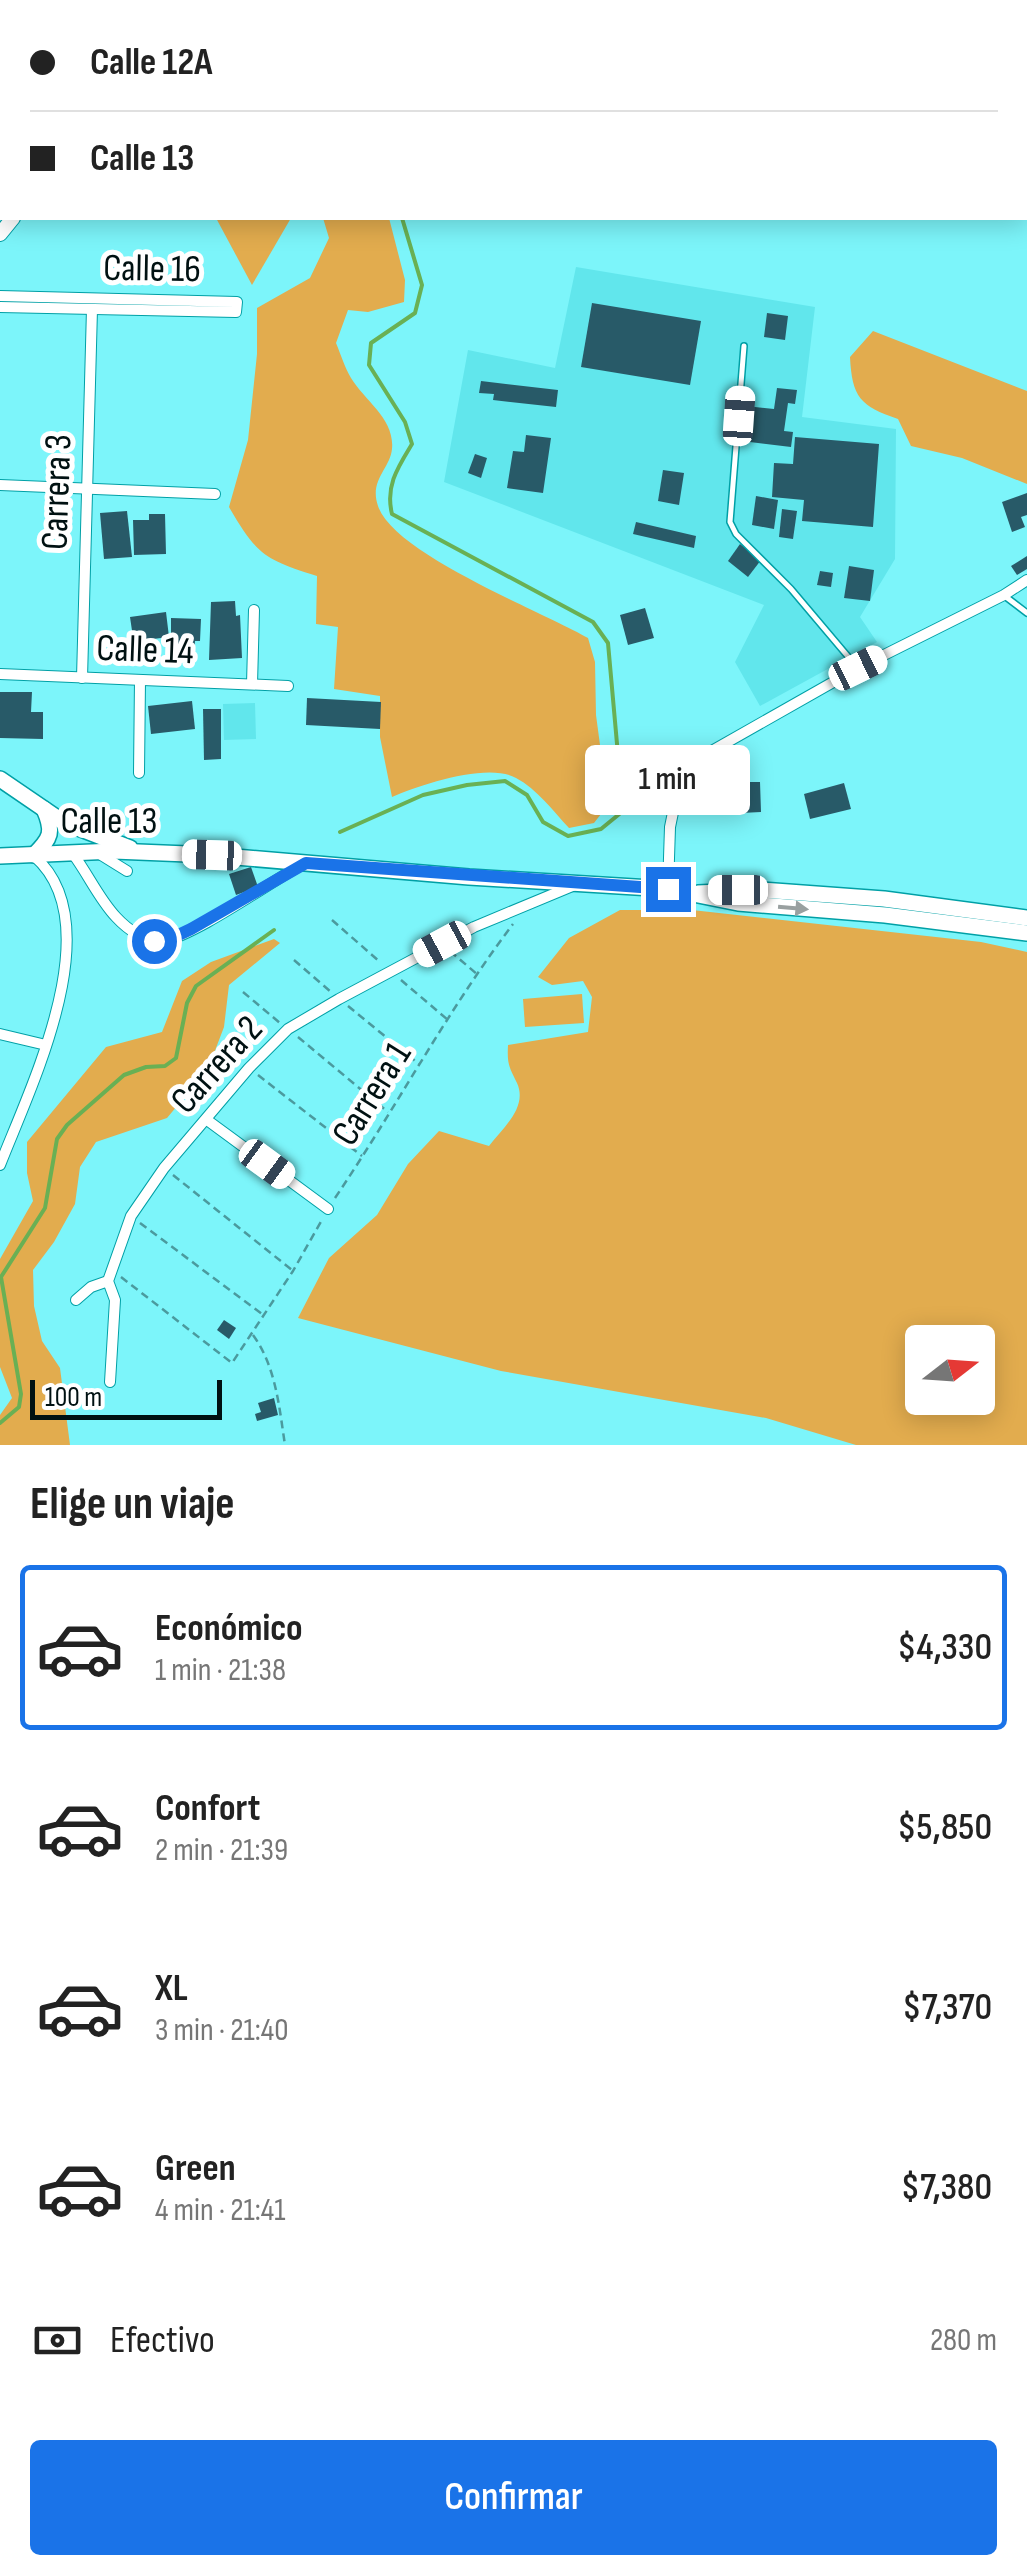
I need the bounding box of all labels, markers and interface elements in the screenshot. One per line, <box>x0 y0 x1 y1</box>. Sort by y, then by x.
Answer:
text: Calle 12A <box>90 40 212 85</box>
text: Calle 13 <box>90 136 194 181</box>
street label: Calle 16 <box>103 246 201 292</box>
car <box>722 385 756 447</box>
street label: Carrera 3 <box>32 433 82 551</box>
street label: Calle 14 <box>96 626 194 674</box>
car <box>824 641 892 695</box>
callout: 1 min <box>586 744 750 814</box>
text: 1 min <box>638 760 697 799</box>
street label: Calle 13 <box>60 799 158 844</box>
car <box>181 839 243 871</box>
route end <box>646 867 691 912</box>
car <box>708 875 768 905</box>
one-way arrow <box>778 901 810 917</box>
car <box>408 917 476 971</box>
route start <box>132 919 177 964</box>
street label: Carrera 2 <box>162 1007 272 1123</box>
street label: Carrera 1 <box>323 1034 421 1154</box>
car <box>234 1134 300 1194</box>
north arrow <box>905 1325 995 1415</box>
map controls <box>905 1325 995 1415</box>
scale bar <box>30 1375 222 1420</box>
text: 100 m <box>45 1381 102 1414</box>
text: Elige un viaje <box>30 1477 235 1532</box>
icon: car <box>35 1603 125 1693</box>
text: Económico <box>155 1606 303 1651</box>
text: $4,330 <box>897 1625 992 1670</box>
text: 1 min · 21:38 <box>155 1651 286 1690</box>
icon: car <box>35 1783 125 1873</box>
text: Confort <box>155 1786 260 1831</box>
text: $5,850 <box>897 1805 992 1850</box>
text: 2 min · 21:39 <box>155 1831 288 1870</box>
icon: car <box>35 1963 125 2053</box>
text: XL <box>155 1966 188 2011</box>
text: $7,370 <box>902 1985 992 2030</box>
text: 3 min · 21:40 <box>155 2011 288 2050</box>
icon: car <box>35 2143 125 2233</box>
text: Green <box>155 2146 236 2191</box>
text: $7,380 <box>901 2165 992 2210</box>
text: 4 min · 21:41 <box>155 2191 285 2230</box>
icon: cash <box>30 2313 85 2368</box>
text: Efectivo <box>110 2318 215 2363</box>
text: 280 m <box>930 2321 997 2360</box>
button: Confirmar <box>30 2440 997 2555</box>

